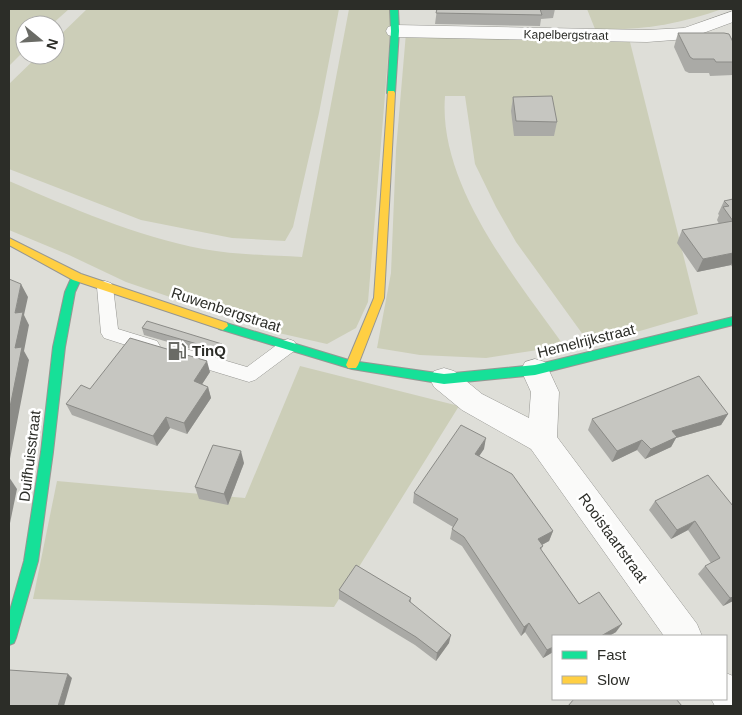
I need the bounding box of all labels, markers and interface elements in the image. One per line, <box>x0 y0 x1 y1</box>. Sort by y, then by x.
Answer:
north arrow <box>15 15 65 65</box>
street label: Kapelbergstraat <box>524 27 609 43</box>
text: N <box>43 37 62 51</box>
street label: Ruwenbergstraat <box>169 284 284 336</box>
street label: Hemelrijkstraat <box>535 320 637 361</box>
fuel station icon: TinQ <box>166 340 188 362</box>
place label: TinQ <box>192 342 226 359</box>
street label: Duifhuisstraat <box>15 409 44 502</box>
street label: Rooistaartstraat <box>575 490 652 586</box>
legend <box>552 635 727 700</box>
text: Fast <box>597 646 627 663</box>
text: Slow <box>597 671 630 688</box>

